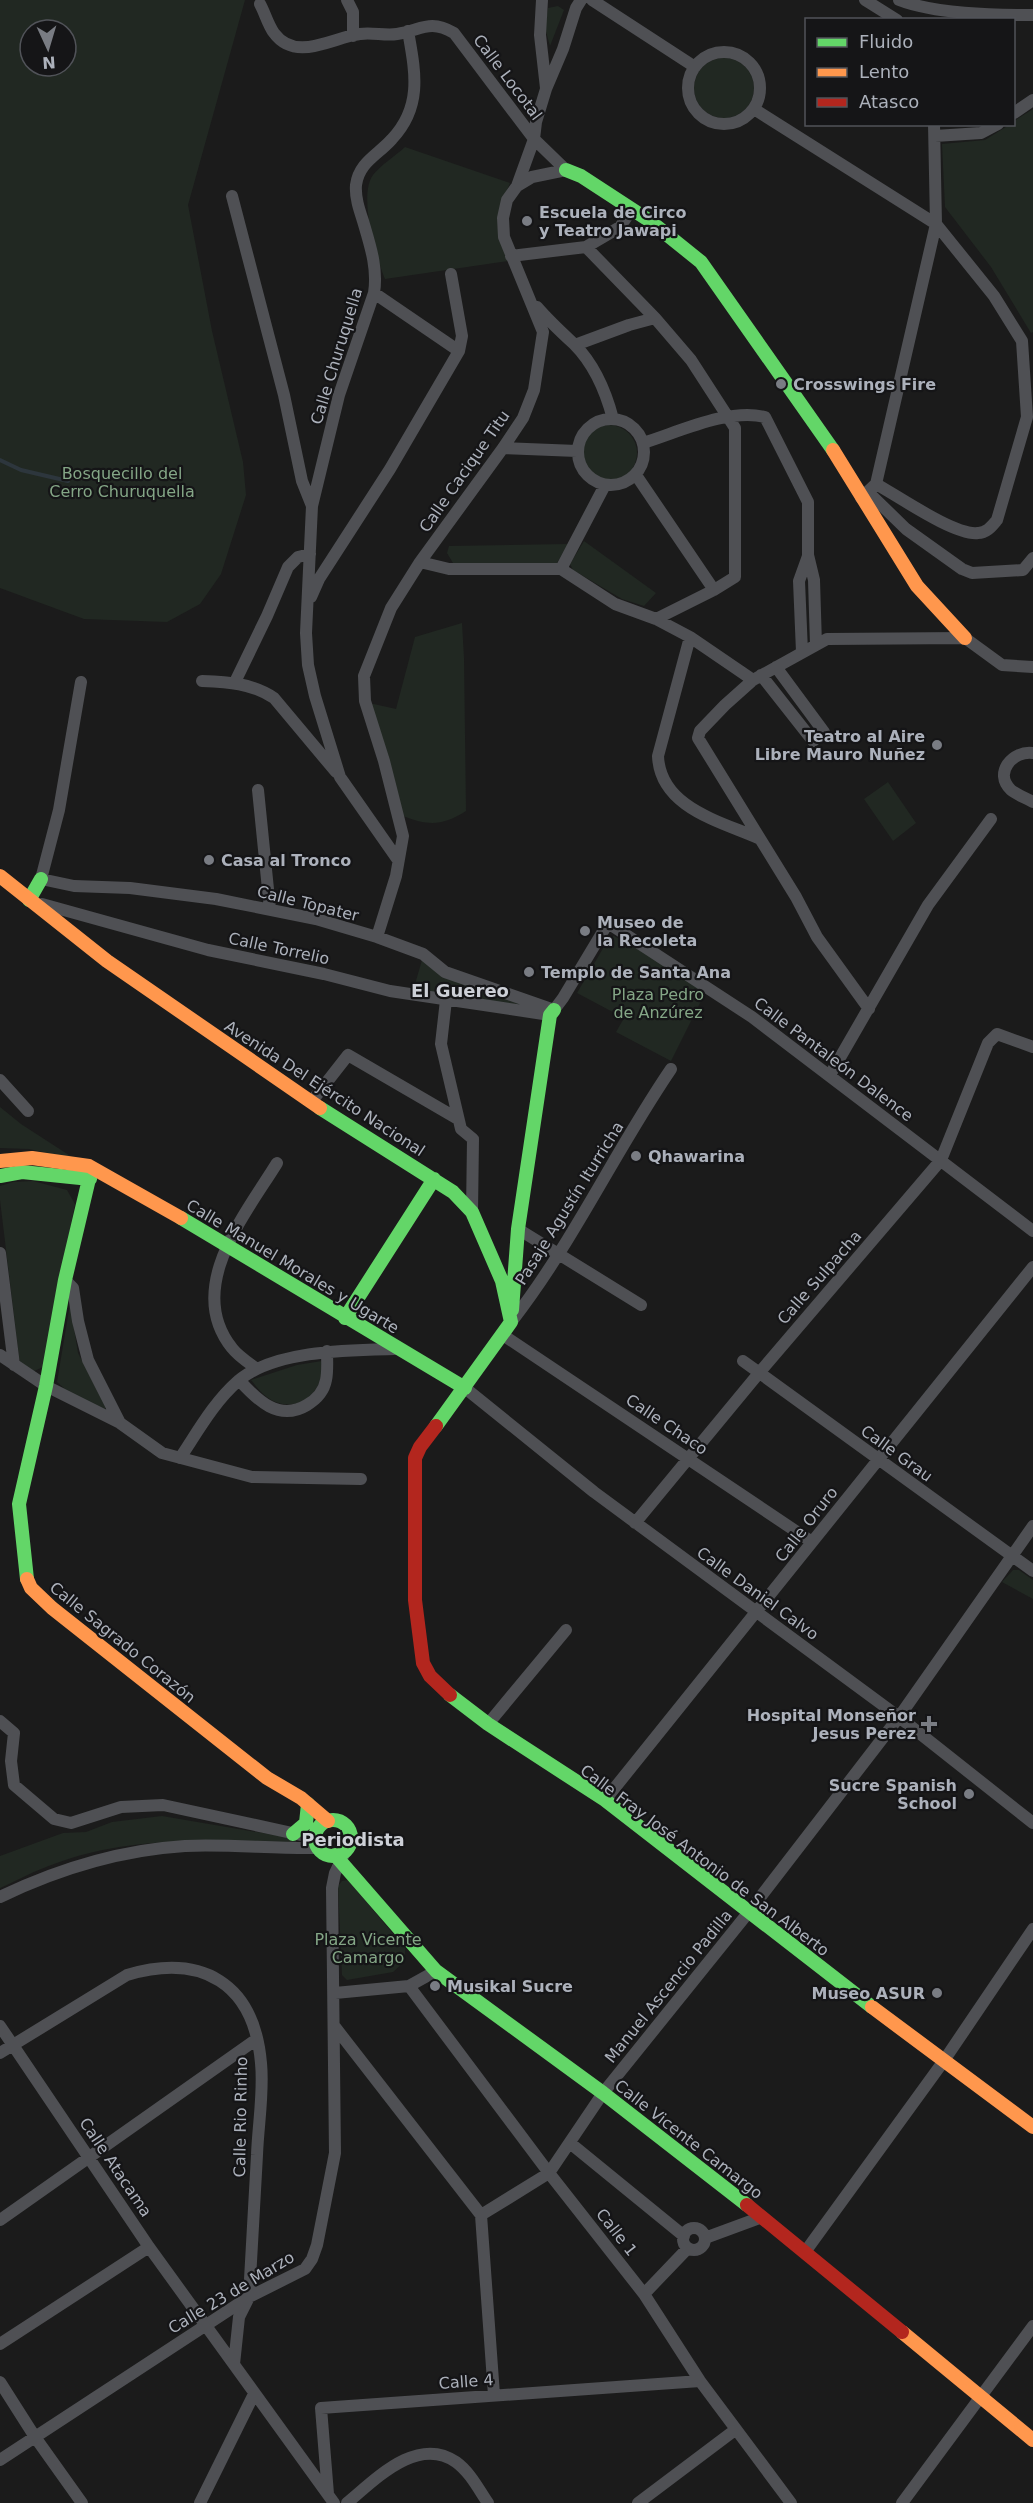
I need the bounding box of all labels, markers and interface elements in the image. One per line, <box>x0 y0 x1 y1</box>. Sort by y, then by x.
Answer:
north arrow <box>18 18 78 78</box>
legend <box>805 18 1015 126</box>
street label: Calle Locotal <box>469 31 546 124</box>
text: Fluido <box>859 31 913 52</box>
text: N <box>42 53 56 72</box>
text: Lento <box>859 61 909 82</box>
text: Atasco <box>859 91 919 112</box>
place label: Escuela de Circo y Teatro Jawapi <box>539 203 687 240</box>
marker: Escuela de Circo y Teatro Jawapi <box>520 214 534 228</box>
street label: Calle Churuquella <box>307 286 366 427</box>
place label: Crosswings Fire <box>793 375 936 394</box>
marker: Crosswings Fire <box>774 377 788 391</box>
street label: Calle Cacique Titu <box>415 407 514 536</box>
park label: Bosquecillo del Cerro Churuquella <box>49 464 195 501</box>
place label: Teatro al Aire Libre Mauro Nuñez <box>755 727 925 764</box>
marker: Teatro al Aire Libre Mauro Nuñez <box>930 738 944 752</box>
place label: Casa al Tronco <box>221 851 351 870</box>
marker: Casa al Tronco <box>202 853 216 867</box>
street label: Calle Topater <box>255 882 361 925</box>
place label: Museo de la Recoleta <box>597 913 697 950</box>
marker: Museo de la Recoleta <box>578 924 592 938</box>
street label: Calle Torrelio <box>227 929 331 968</box>
place label: Templo de Santa Ana <box>541 963 731 982</box>
marker: Templo de Santa Ana <box>522 965 536 979</box>
district label: El Guereo <box>411 980 509 1001</box>
park label: Plaza Pedro de Anzúrez <box>612 985 704 1022</box>
street label: Calle Pantaleón Dalence <box>750 993 917 1125</box>
street label: Avenida Del Ejército Nacional <box>221 1016 428 1160</box>
street label: Pasaje Agustín Iturricha <box>511 1118 628 1288</box>
place label: Qhawarina <box>648 1147 745 1166</box>
marker: Qhawarina <box>629 1149 643 1163</box>
street label: Calle Manuel Morales y Ugarte <box>183 1195 402 1338</box>
street label: Calle Sulpacha <box>773 1226 865 1328</box>
street label: Calle Chaco <box>622 1390 711 1459</box>
street label: Calle Grau <box>857 1421 936 1486</box>
street label: Calle Oruro <box>771 1483 842 1566</box>
street label: Calle Daniel Calvo <box>693 1543 822 1644</box>
street label: Calle Sagrado Corazón <box>46 1578 199 1707</box>
place label: Hospital Monseñor Jesus Perez <box>747 1706 916 1743</box>
marker: Hospital Monseñor Jesus Perez <box>920 1715 938 1733</box>
street label: Calle Fray José Antonio de San Alberto <box>577 1761 833 1960</box>
place label: Sucre Spanish School <box>829 1776 957 1813</box>
marker: Sucre Spanish School <box>962 1787 976 1801</box>
district label: Periodista <box>301 1829 405 1850</box>
street label: Manuel Ascencio Padilla <box>601 1906 736 2067</box>
park label: Plaza Vicente Camargo <box>314 1930 422 1967</box>
place label: Musikal Sucre <box>447 1977 573 1996</box>
marker: Musikal Sucre <box>428 1979 442 1993</box>
place label: Museo ASUR <box>812 1984 925 2003</box>
marker: Museo ASUR <box>930 1986 944 2000</box>
street label: Calle Rio Rinho <box>230 2056 251 2178</box>
street label: Calle Vicente Camargo <box>611 2076 766 2203</box>
street label: Calle Atacama <box>75 2114 156 2220</box>
street label: Calle 1 <box>592 2205 641 2260</box>
street label: Calle 23 de Marzo <box>165 2247 298 2338</box>
street label: Calle 4 <box>438 2370 494 2393</box>

